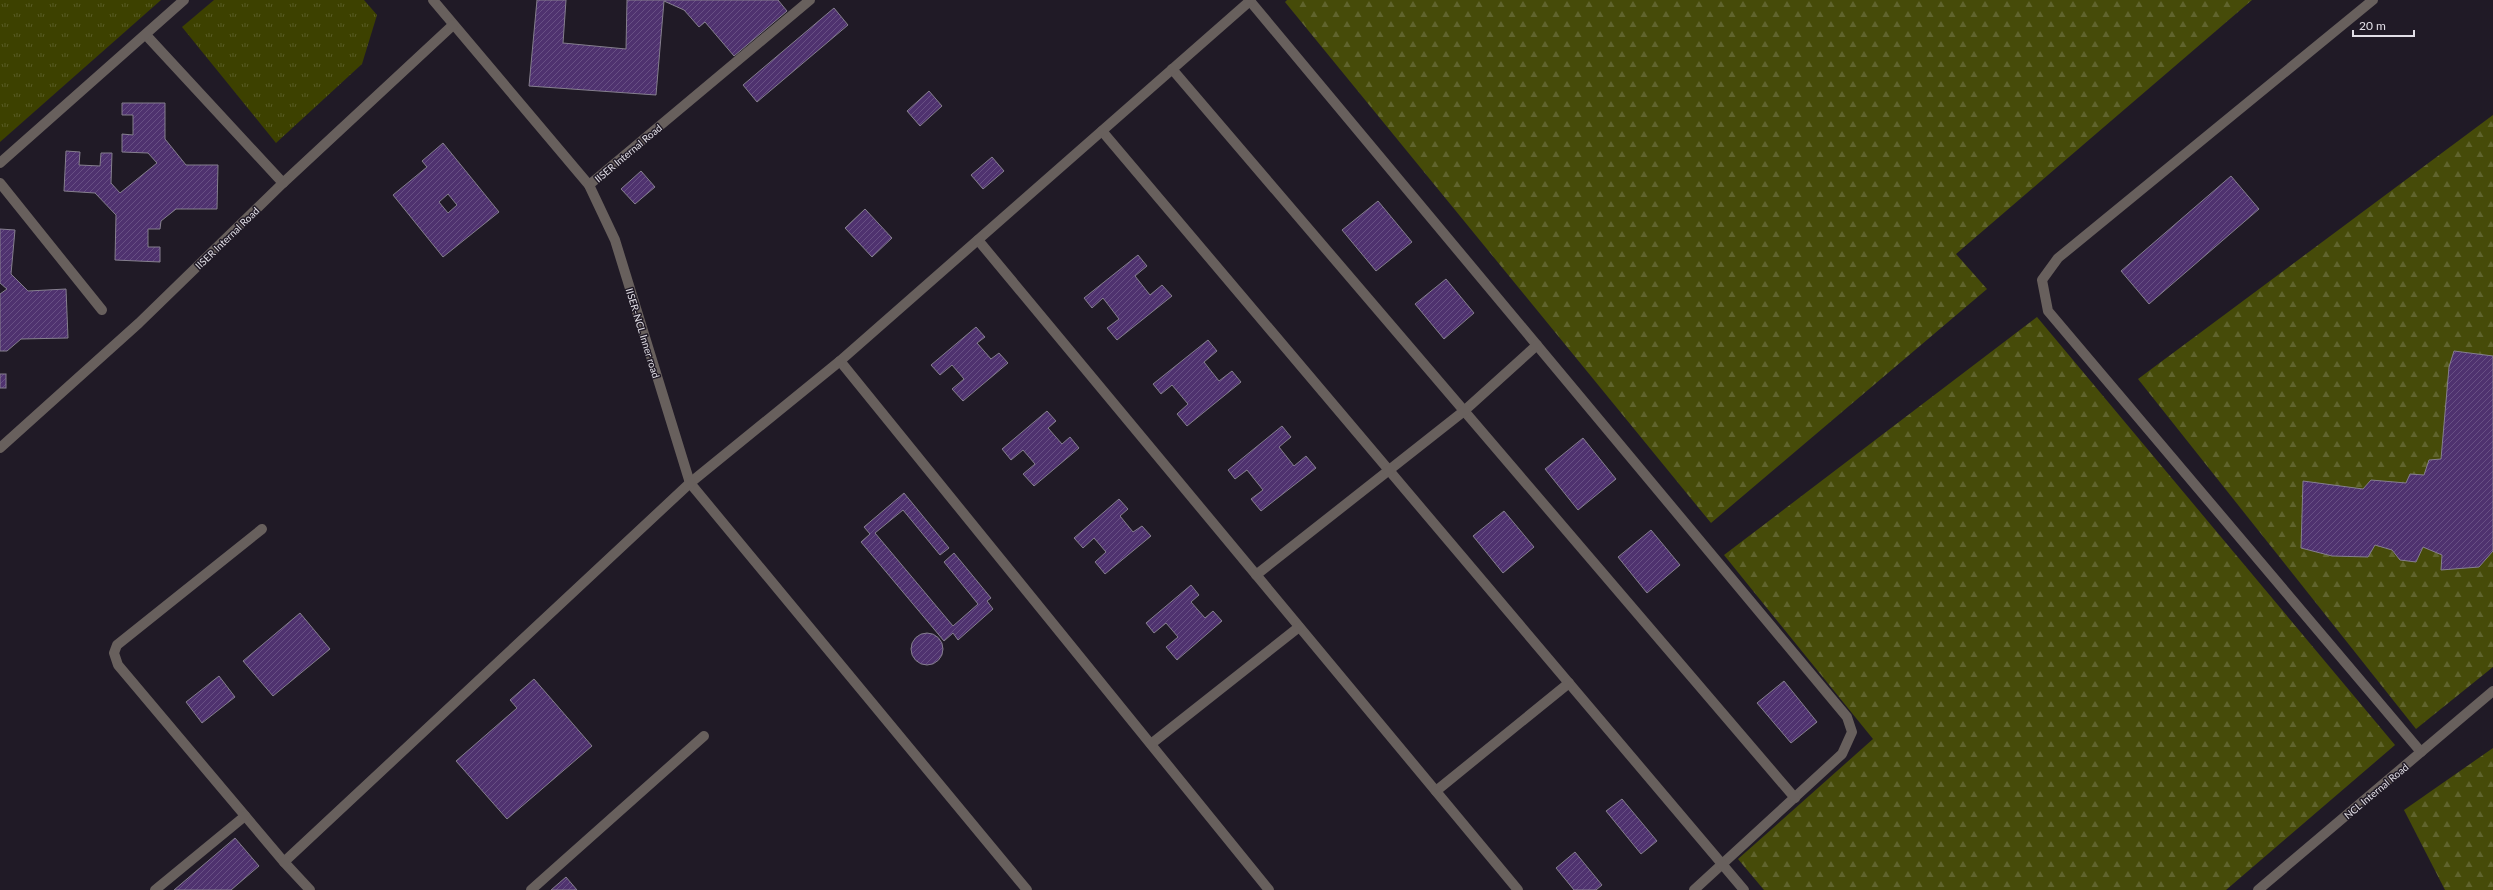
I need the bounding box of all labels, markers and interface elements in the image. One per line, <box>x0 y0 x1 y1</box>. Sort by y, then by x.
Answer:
scale bar <box>2353 12 2414 38</box>
text: 20 m <box>2359 18 2386 33</box>
street label: IISER Internal Road <box>592 121 664 185</box>
street label: IISER Internal Road <box>193 205 261 271</box>
street label: IISER-NCL Inner road <box>624 287 662 379</box>
street label: NCL Internal Road <box>2341 761 2411 821</box>

